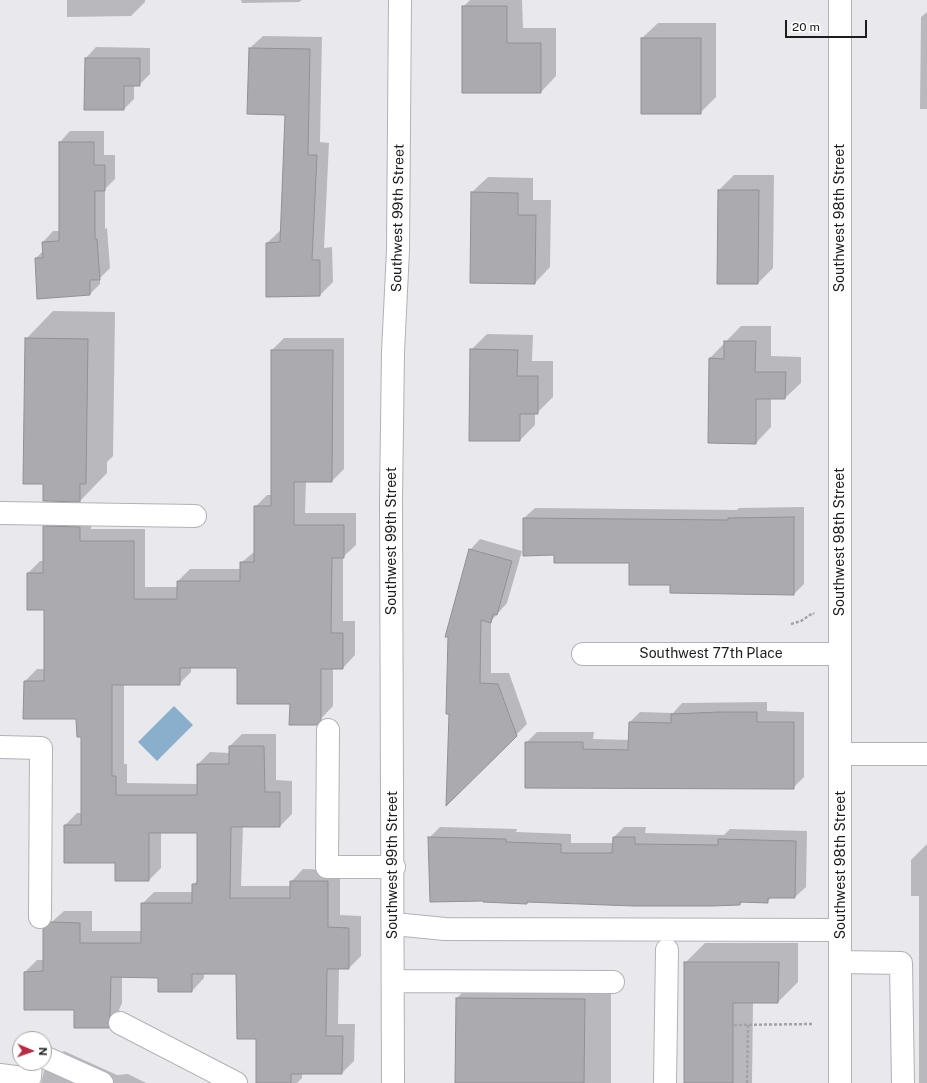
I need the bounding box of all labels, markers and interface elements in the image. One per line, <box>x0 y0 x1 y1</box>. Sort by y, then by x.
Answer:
scale bar <box>787 12 869 38</box>
text: 20 m <box>792 20 820 34</box>
street label: Southwest 99th Street <box>388 144 408 292</box>
street label: Southwest 98th Street <box>832 144 848 292</box>
street label: Southwest 99th Street <box>384 467 400 615</box>
street label: Southwest 98th Street <box>832 468 848 616</box>
street label: Southwest 77th Place <box>639 646 783 662</box>
street label: Southwest 99th Street <box>385 791 401 939</box>
street label: Southwest 98th Street <box>833 791 849 939</box>
north arrow <box>12 1031 52 1071</box>
text: N <box>37 1047 49 1056</box>

